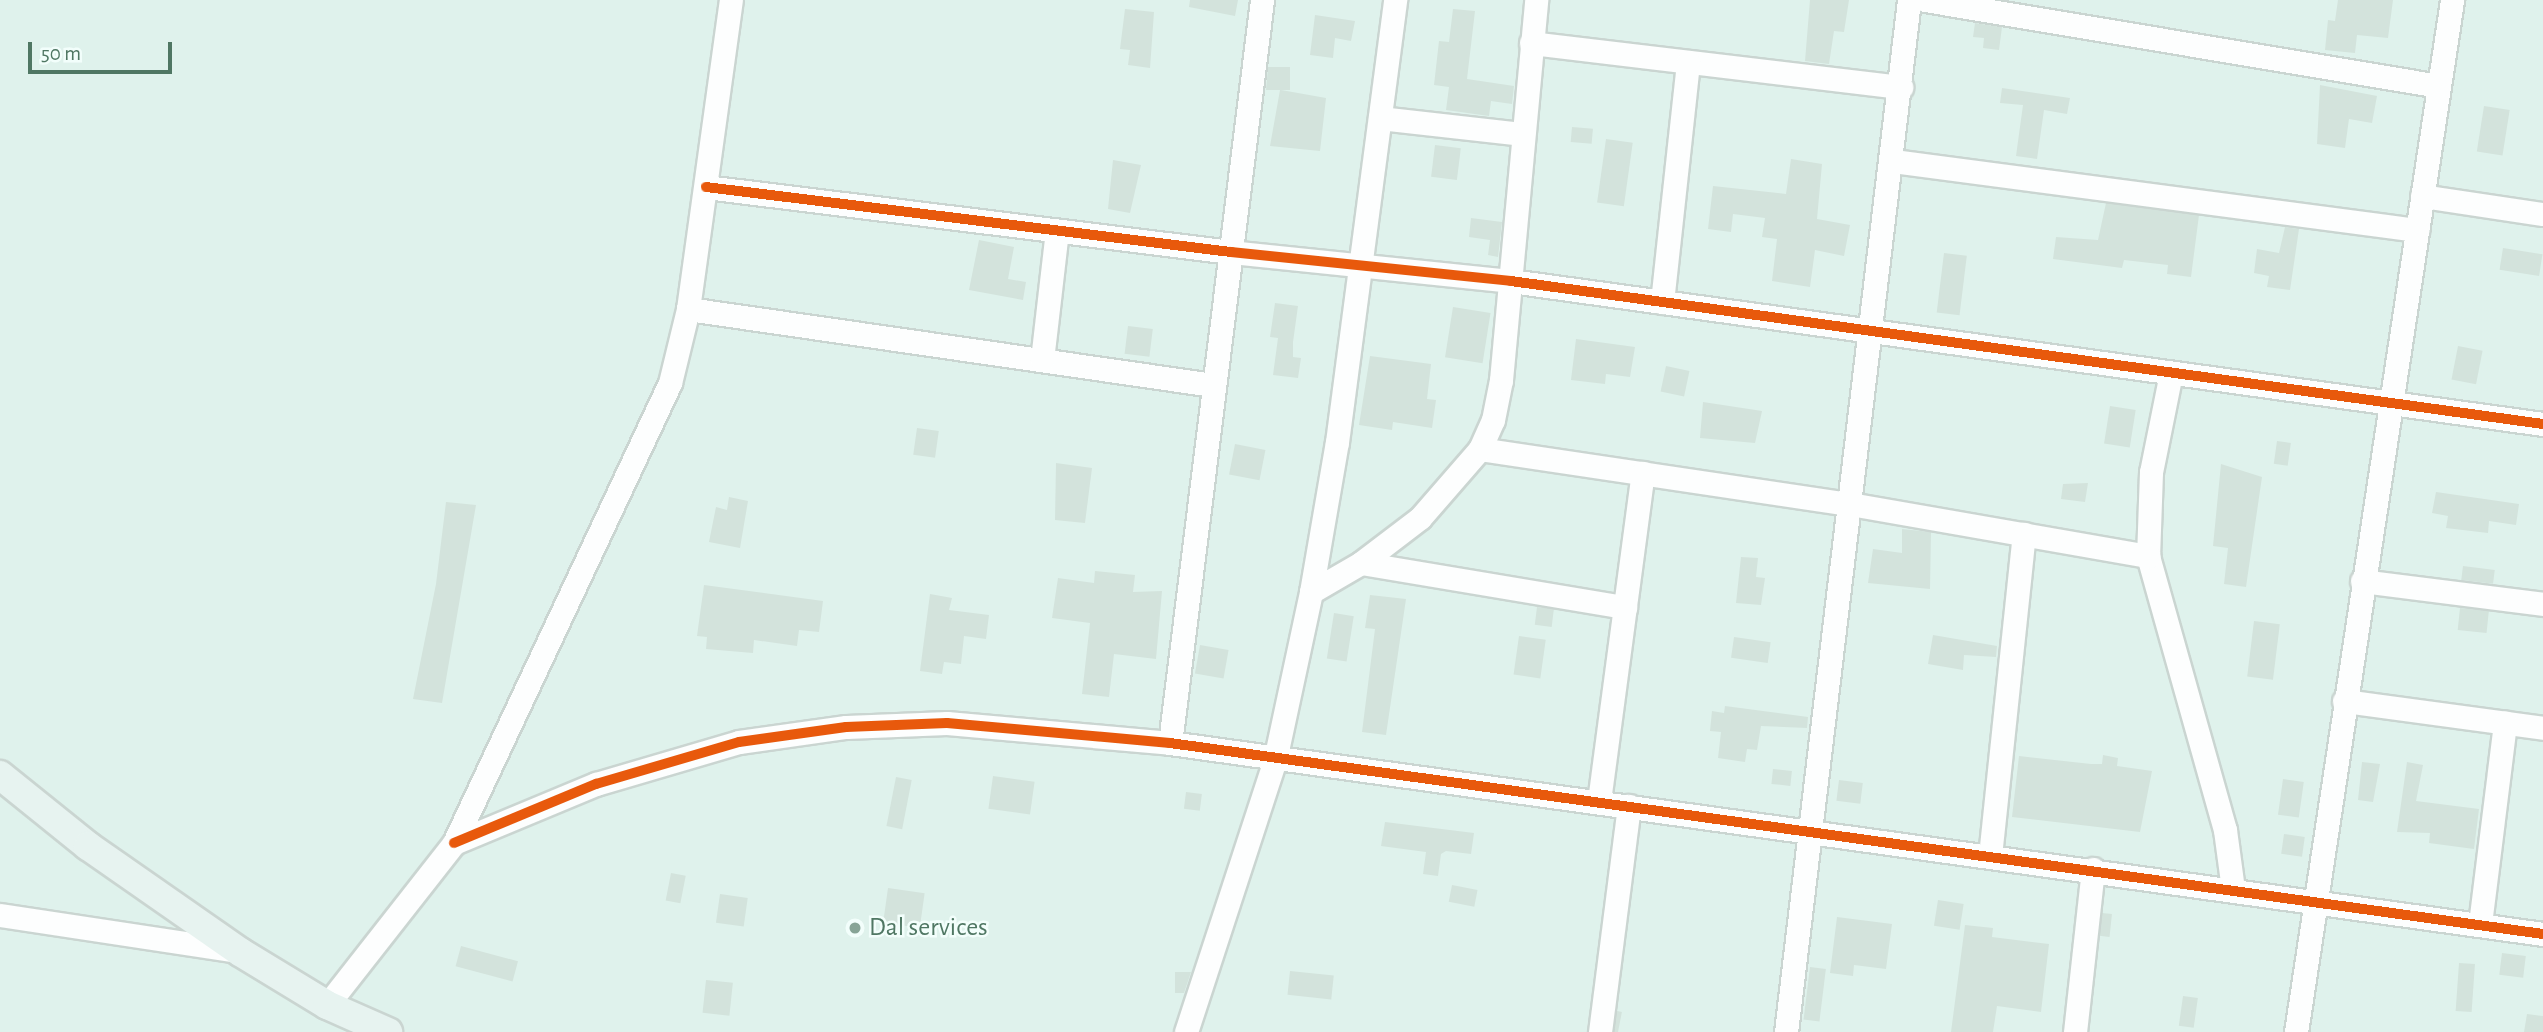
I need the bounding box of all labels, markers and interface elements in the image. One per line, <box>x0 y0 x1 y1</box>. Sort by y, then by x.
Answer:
scale bar <box>32 28 175 72</box>
text: 50 m <box>41 43 81 64</box>
place label: Dal services <box>869 912 988 944</box>
marker: Dal services <box>847 920 863 936</box>

